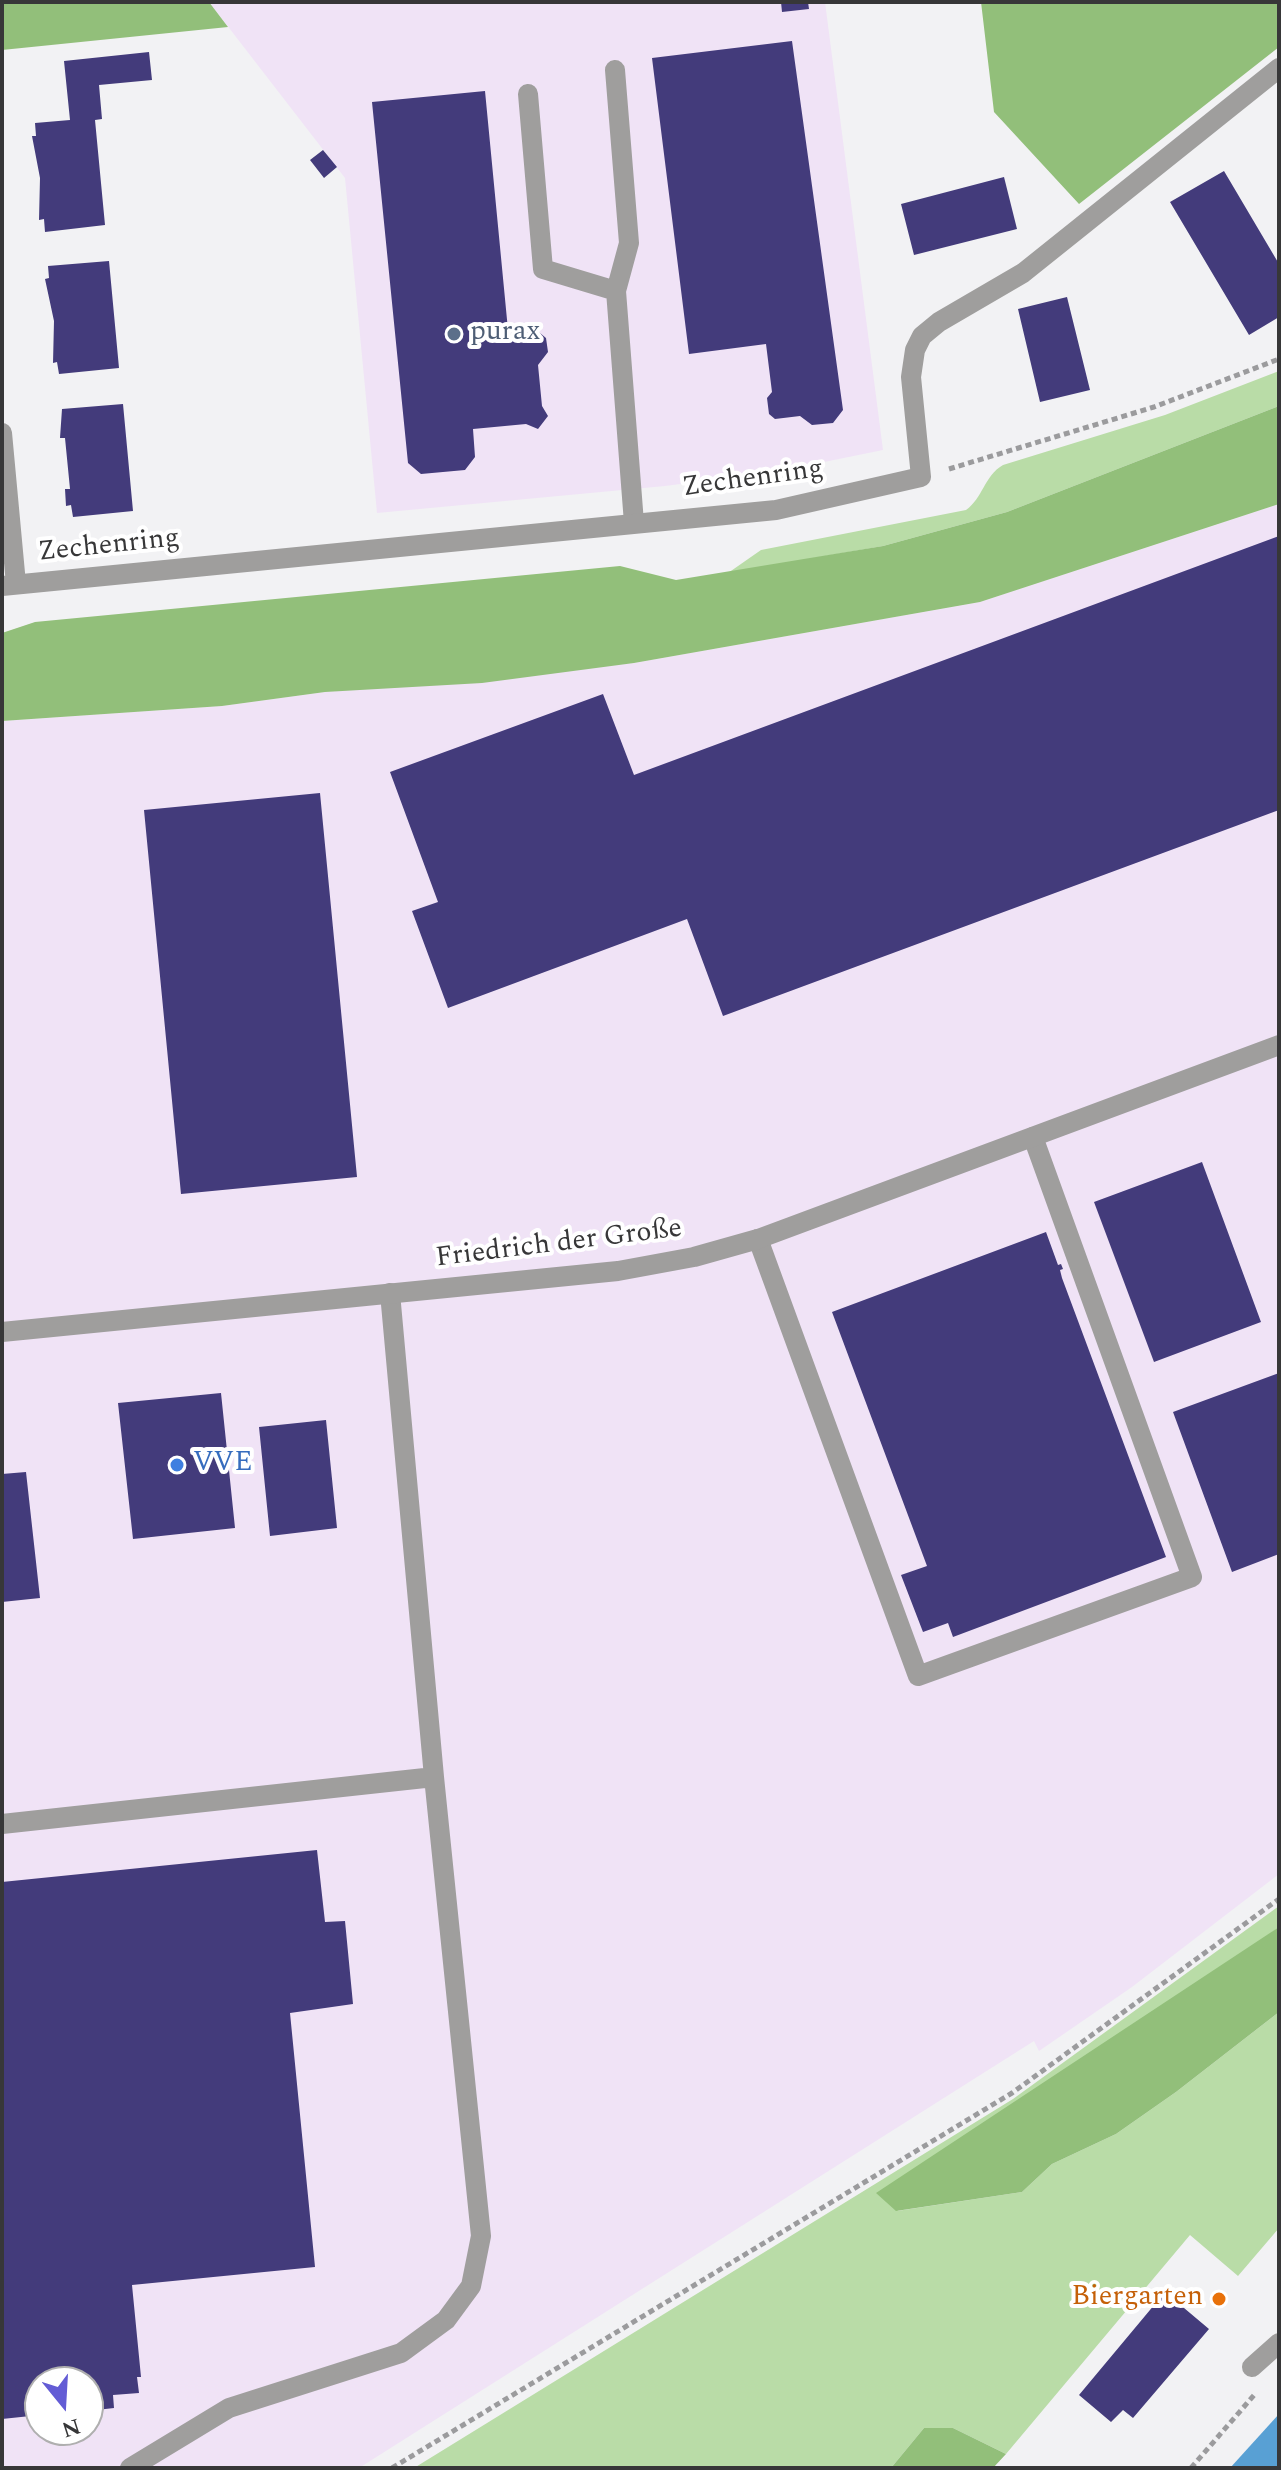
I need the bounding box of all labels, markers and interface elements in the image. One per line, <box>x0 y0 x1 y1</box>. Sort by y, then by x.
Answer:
place label: purax <box>470 317 540 351</box>
marker: purax <box>445 325 463 343</box>
street label: Zechenring <box>680 453 826 507</box>
street label: Zechenring <box>37 523 181 571</box>
street label: Friedrich der Große <box>434 1213 684 1277</box>
place label: VVE <box>193 1448 252 1482</box>
marker: VVE <box>168 1456 186 1474</box>
place label: Biergarten <box>1072 2282 1203 2316</box>
marker: Biergarten <box>1210 2290 1228 2308</box>
north arrow <box>24 2366 104 2446</box>
text: N <box>57 2409 85 2446</box>

